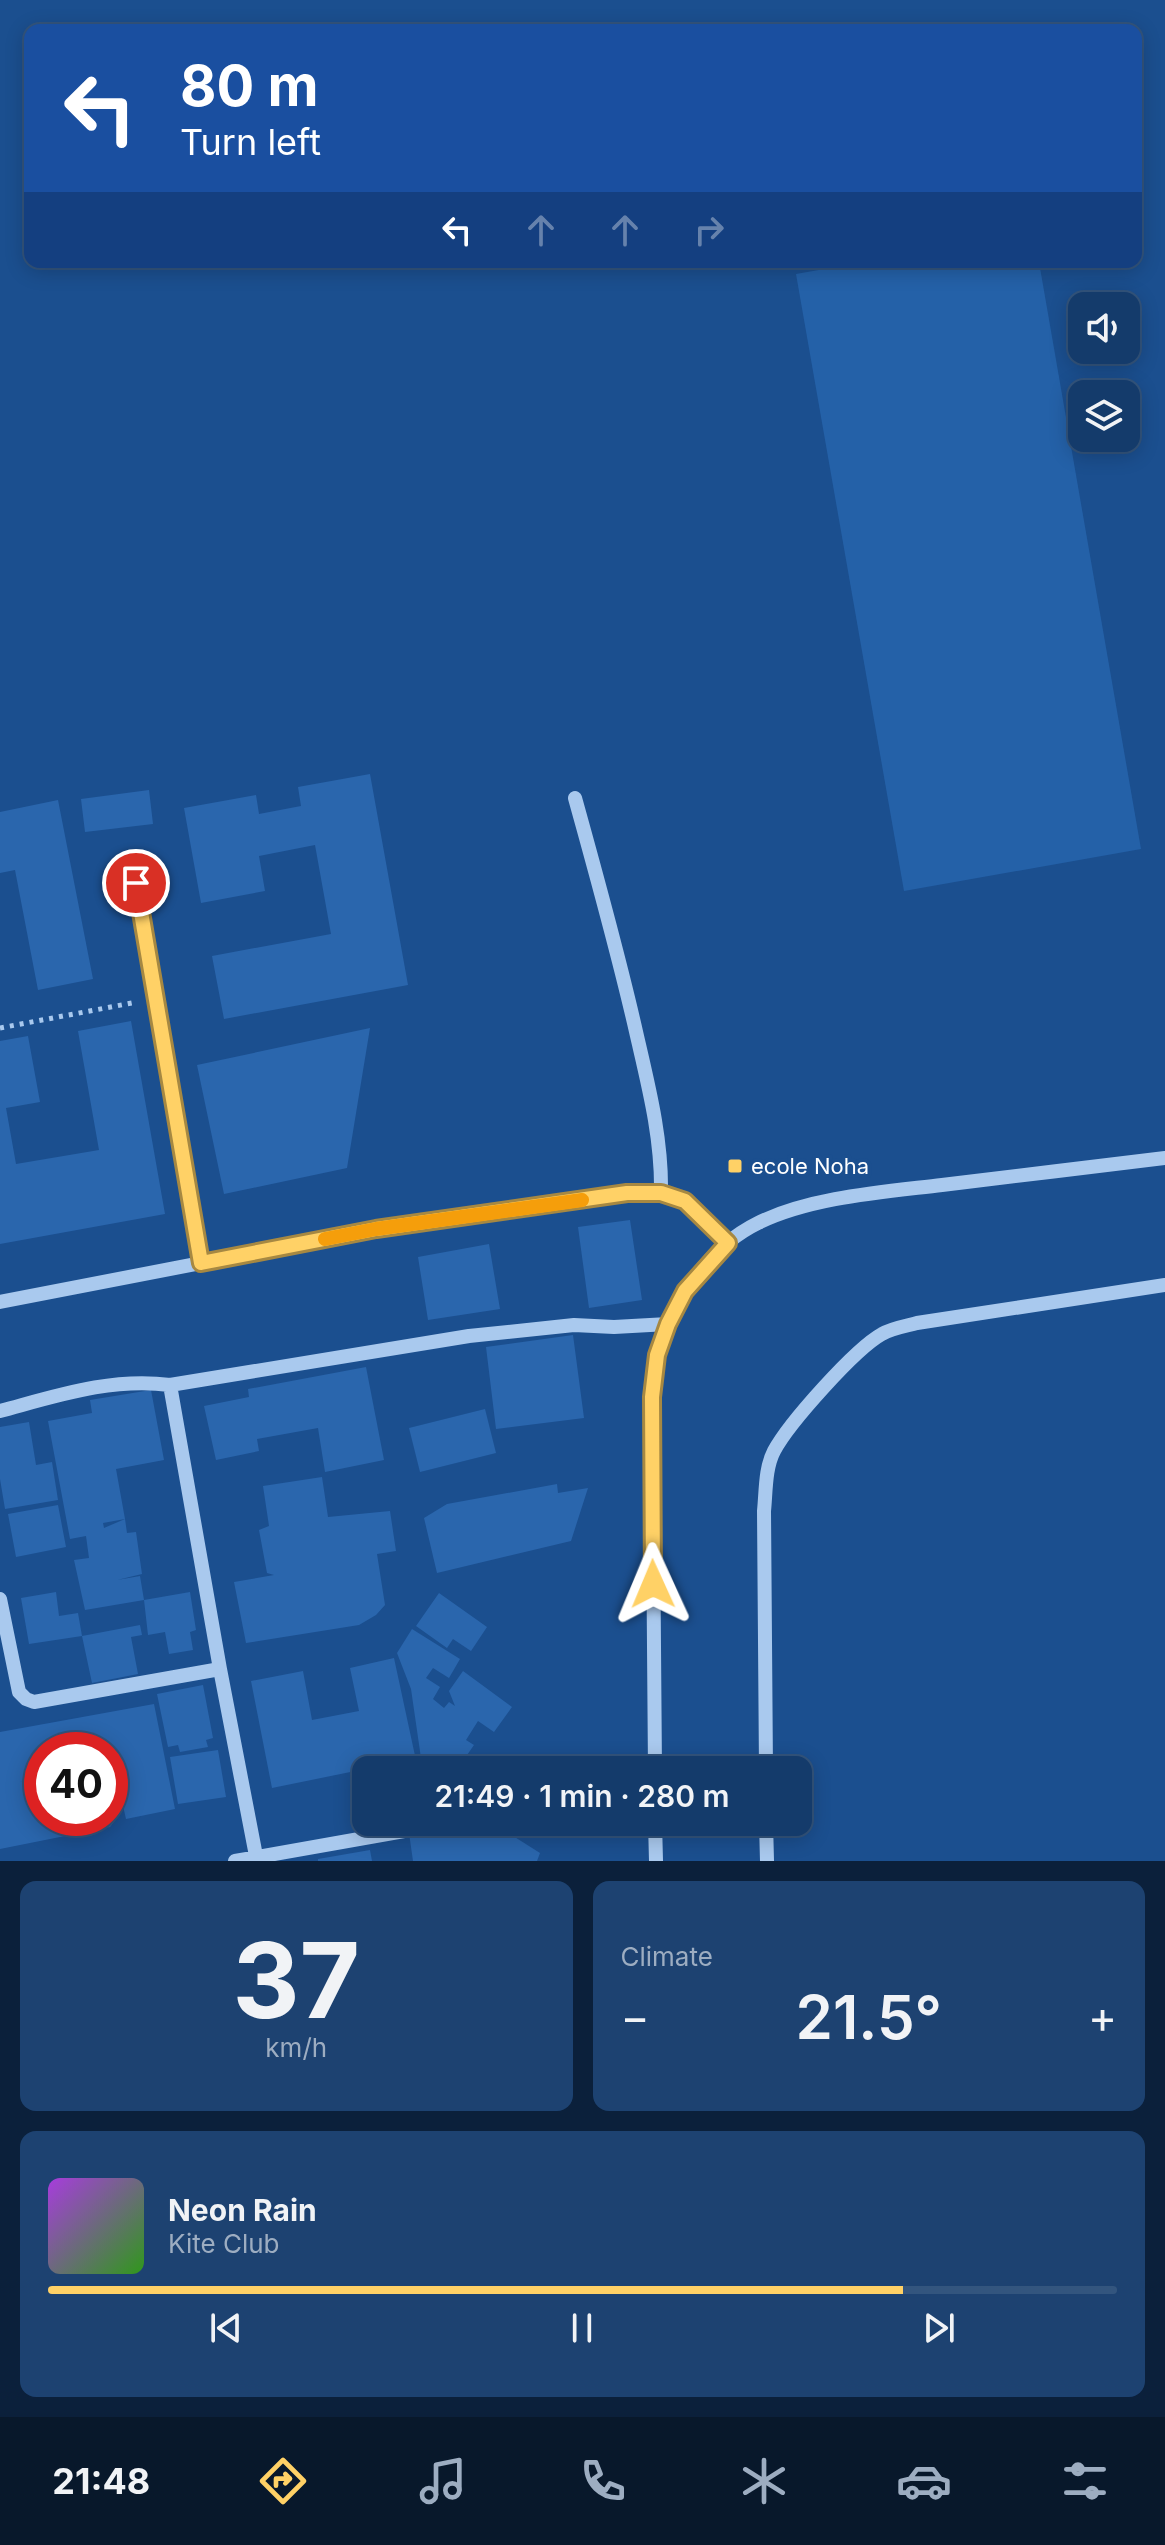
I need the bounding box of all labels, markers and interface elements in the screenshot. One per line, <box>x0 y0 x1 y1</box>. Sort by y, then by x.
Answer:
text: 80 m <box>180 52 319 120</box>
icon: left <box>48 56 152 160</box>
text: Turn left <box>180 120 321 164</box>
icon: left <box>435 208 479 252</box>
icon: ahead <box>519 208 563 252</box>
icon: ahead <box>603 208 647 252</box>
icon: right <box>687 208 731 252</box>
map controls <box>1068 292 1140 452</box>
button: sound <box>1068 292 1140 364</box>
button: layers <box>1068 380 1140 452</box>
pin <box>102 849 170 917</box>
icon: arrive <box>114 861 158 905</box>
place label: ecole Noha <box>751 1153 869 1179</box>
marker: ecole Noha <box>726 1157 744 1175</box>
position arrow <box>611 1542 695 1626</box>
speed limit sign: 40 <box>24 1732 128 1836</box>
text: 21:49 · 1 min · 280 m <box>434 1778 730 1814</box>
text: 37 <box>232 1917 360 2043</box>
text: Climate <box>621 1941 713 1972</box>
text: 21.5° <box>796 1981 942 2053</box>
text: − <box>621 1990 650 2044</box>
text: + <box>1088 1990 1117 2044</box>
text: km/h <box>265 2032 327 2063</box>
text: Neon Rain <box>168 2192 317 2228</box>
text: Kite Club <box>168 2228 279 2259</box>
icon: previous <box>204 2306 248 2350</box>
icon: pause <box>560 2306 604 2350</box>
icon: next <box>917 2306 961 2350</box>
icon: directions <box>255 2453 311 2509</box>
icon: music <box>415 2453 471 2509</box>
icon: phone <box>575 2453 631 2509</box>
icon: climate <box>736 2453 792 2509</box>
icon: car <box>896 2453 952 2509</box>
icon: filters <box>1057 2453 1113 2509</box>
text: 21:48 <box>52 2459 150 2503</box>

